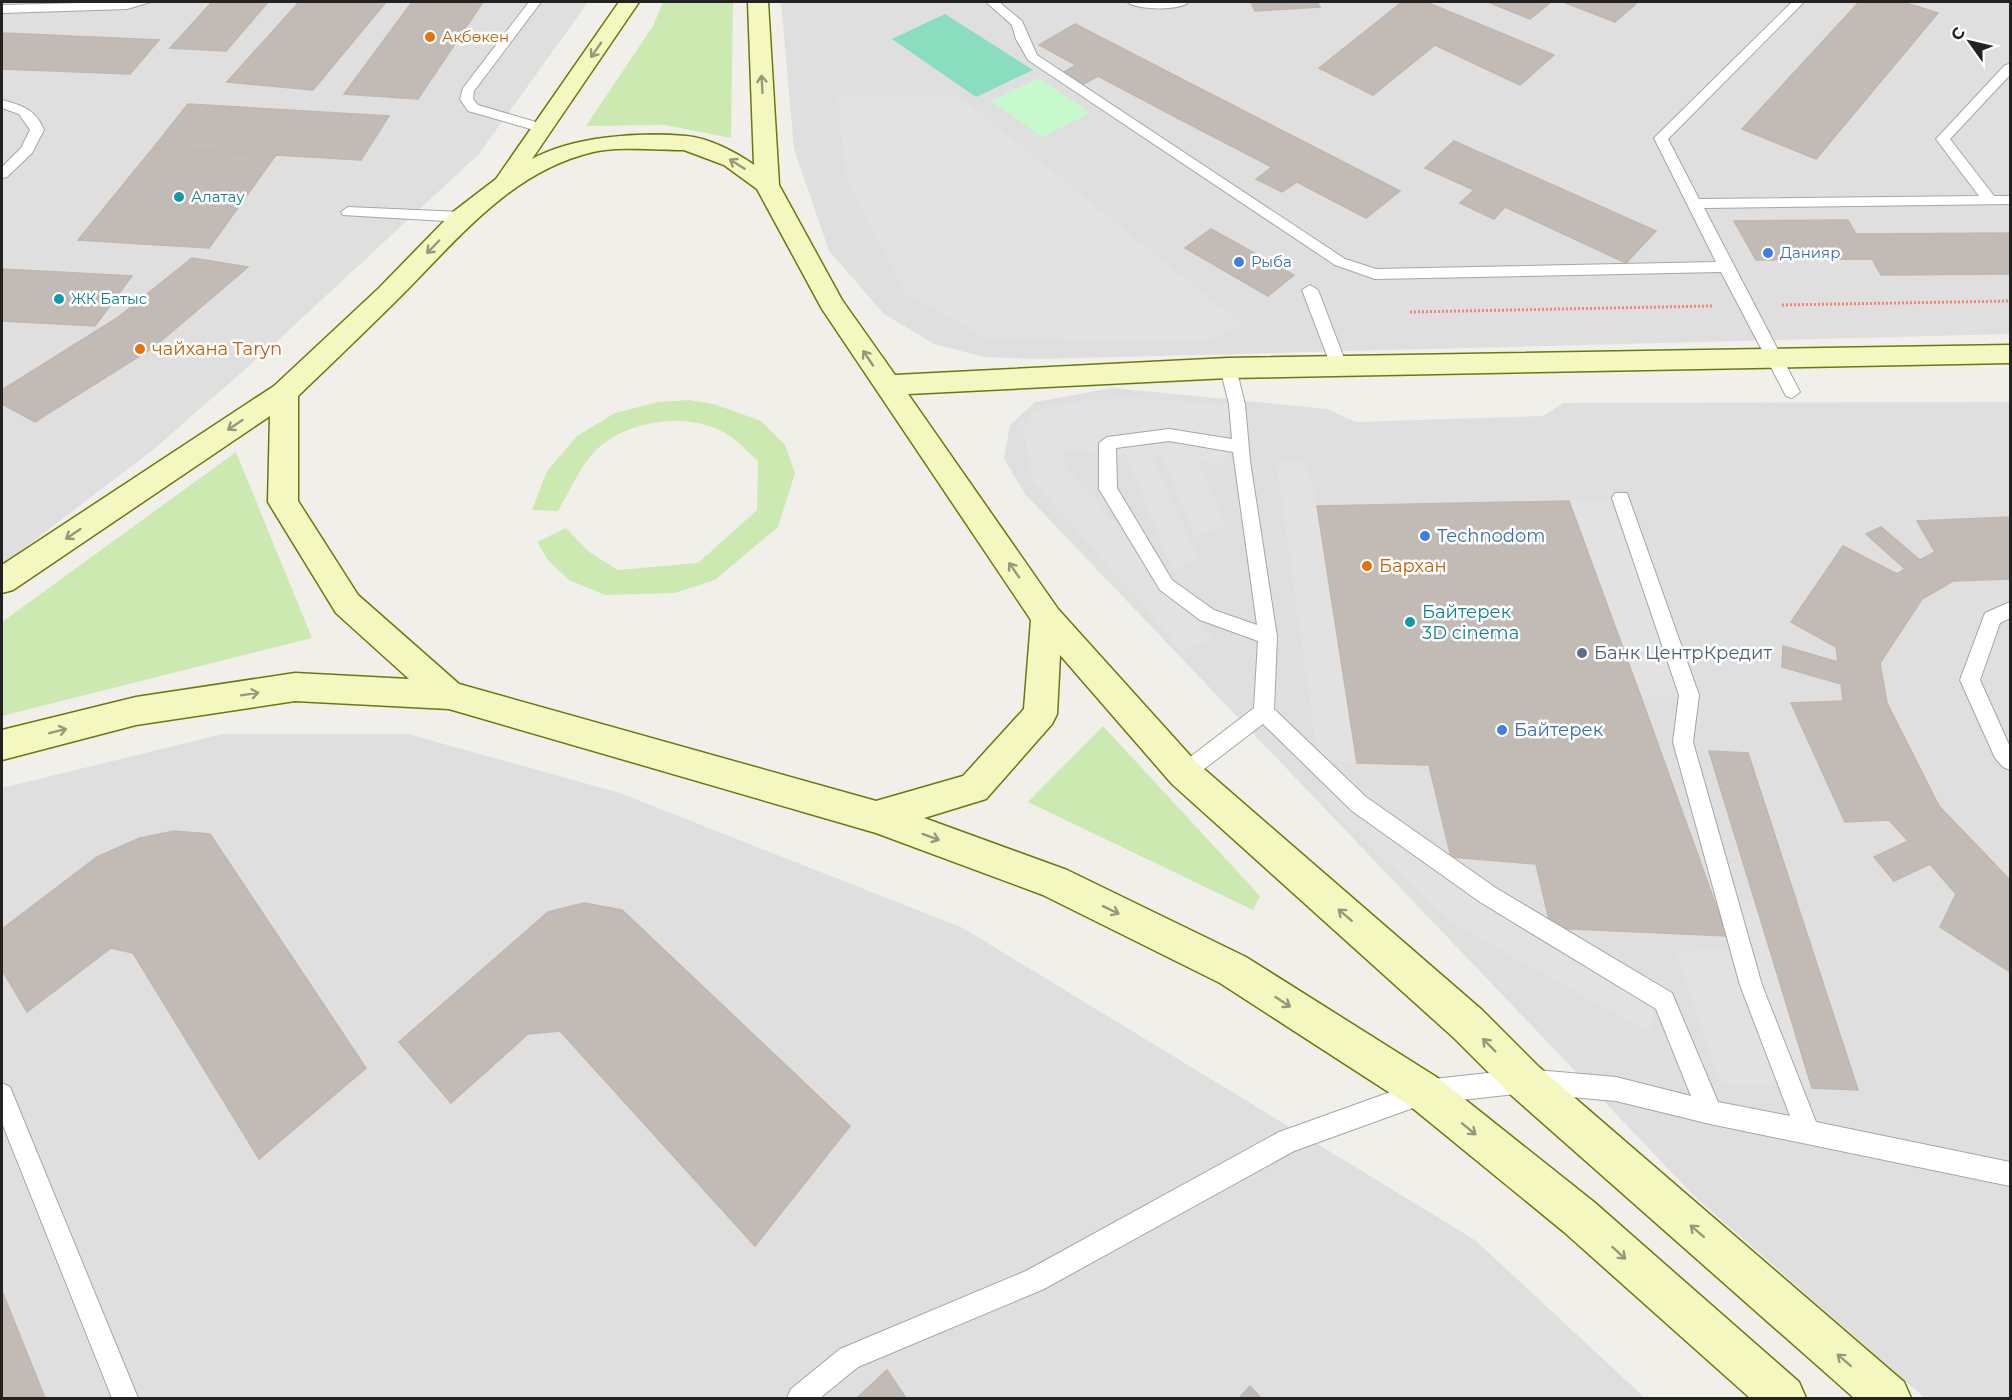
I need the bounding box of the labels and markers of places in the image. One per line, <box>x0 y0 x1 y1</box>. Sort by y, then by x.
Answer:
place label: Ақбөкен <box>442 27 509 46</box>
marker: Ақбөкен <box>423 30 437 44</box>
place label: Алатау <box>191 187 245 206</box>
marker: Алатау <box>172 190 186 204</box>
place label: Данияр <box>1780 243 1840 262</box>
marker: Данияр <box>1761 246 1775 260</box>
place label: Рыба <box>1251 252 1292 271</box>
marker: Рыба <box>1232 255 1246 269</box>
place label: ЖК Батыс <box>71 289 147 308</box>
marker: ЖК Батыс <box>52 292 66 306</box>
place label: чайхана Taryn <box>152 338 282 360</box>
marker: чайхана Taryn <box>133 342 147 356</box>
place label: Technodom <box>1437 525 1545 547</box>
marker: Technodom <box>1418 529 1432 543</box>
place label: Бархан <box>1379 555 1447 577</box>
marker: Бархан <box>1360 559 1374 573</box>
place label: Байтерек 3D cinema <box>1422 601 1519 644</box>
marker: Байтерек 3D cinema <box>1403 615 1417 629</box>
place label: Банк ЦентрКредит <box>1594 642 1772 664</box>
marker: Банк ЦентрКредит <box>1575 646 1589 660</box>
place label: Байтерек <box>1514 719 1604 741</box>
marker: Байтерек <box>1495 723 1509 737</box>

